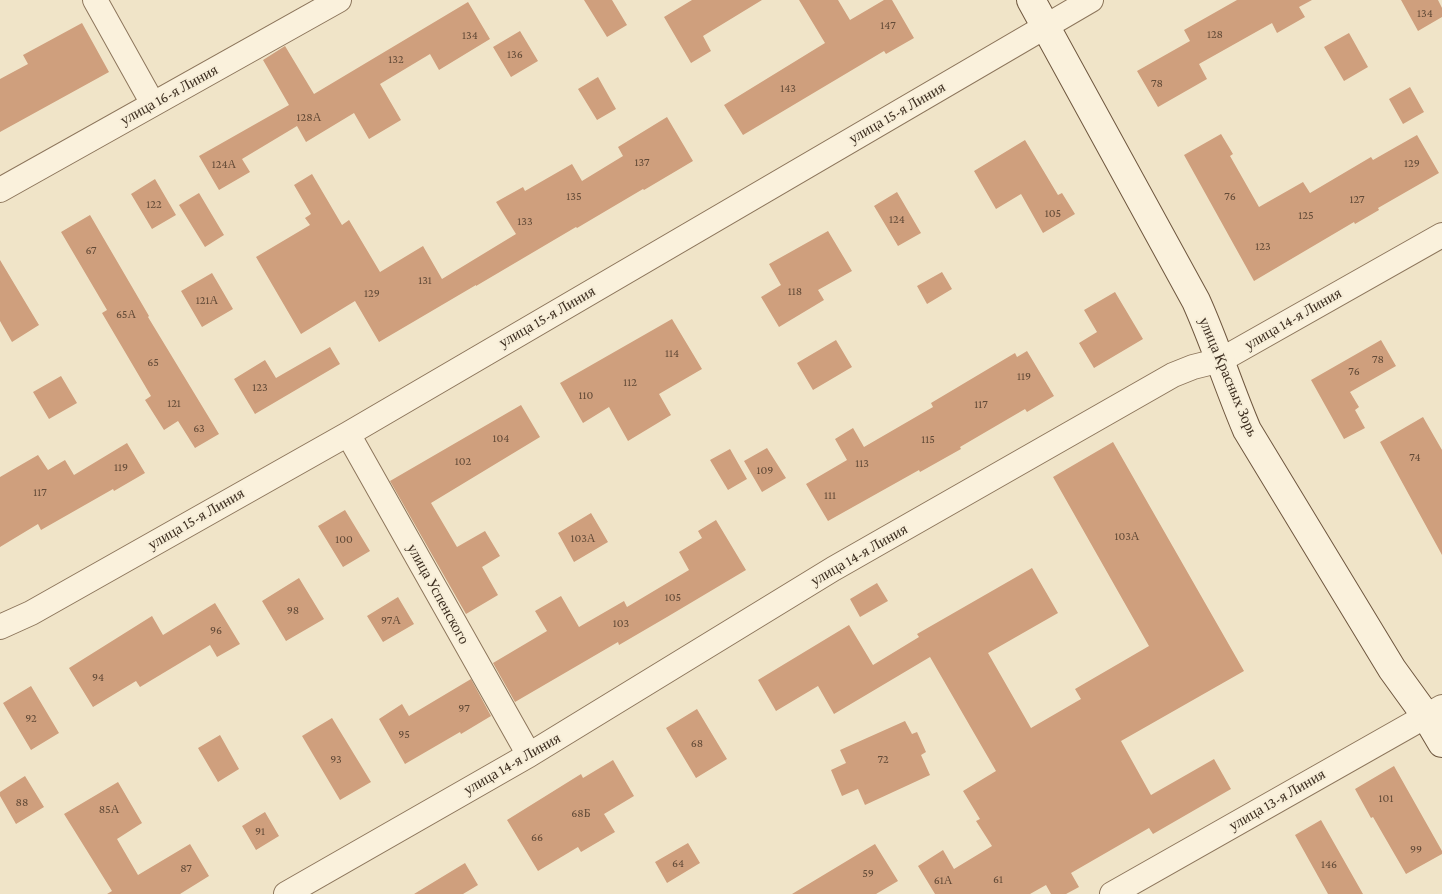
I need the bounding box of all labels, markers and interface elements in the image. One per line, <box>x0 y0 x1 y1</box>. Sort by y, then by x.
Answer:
house number: 134 <box>1417 6 1433 20</box>
house number: 147 <box>880 18 896 32</box>
house number: 128 <box>1207 27 1223 41</box>
house number: 134 <box>462 28 478 42</box>
house number: 136 <box>507 47 523 61</box>
house number: 132 <box>388 52 404 66</box>
street label: улица 16-я Линия <box>117 61 221 129</box>
house number: 78 <box>1151 76 1163 90</box>
street label: улица 15-я Линия <box>846 78 948 148</box>
house number: 143 <box>780 81 796 95</box>
house number: 128А <box>297 110 321 124</box>
house number: 137 <box>634 155 650 169</box>
house number: 129 <box>1404 156 1420 170</box>
house number: 124А <box>212 157 236 171</box>
house number: 135 <box>566 189 582 203</box>
house number: 76 <box>1224 189 1236 203</box>
house number: 127 <box>1349 192 1365 206</box>
house number: 122 <box>146 197 162 211</box>
house number: 105 <box>1045 206 1061 220</box>
house number: 125 <box>1298 208 1314 222</box>
house number: 124 <box>889 212 905 226</box>
house number: 133 <box>517 214 533 228</box>
house number: 123 <box>1255 239 1271 253</box>
house number: 67 <box>85 243 97 257</box>
house number: 131 <box>418 273 432 287</box>
street label: улица 15-я Линия <box>496 282 598 352</box>
house number: 118 <box>788 284 802 298</box>
street label: улица 14-я Линия <box>1241 284 1345 354</box>
house number: 129 <box>364 286 380 300</box>
house number: 121А <box>196 293 218 307</box>
house number: 65А <box>116 307 136 321</box>
street label: улица Красных Зорь <box>1195 314 1261 440</box>
house number: 114 <box>665 346 679 360</box>
house number: 78 <box>1372 352 1384 366</box>
house number: 65 <box>147 355 159 369</box>
house number: 76 <box>1348 364 1360 378</box>
house number: 119 <box>1017 369 1031 383</box>
house number: 112 <box>623 375 637 389</box>
house number: 123 <box>252 380 268 394</box>
house number: 110 <box>579 388 593 402</box>
house number: 121 <box>167 396 181 410</box>
house number: 117 <box>974 397 988 411</box>
house number: 63 <box>193 421 205 435</box>
house number: 104 <box>493 431 509 445</box>
house number: 115 <box>921 432 935 446</box>
house number: 74 <box>1409 450 1421 464</box>
house number: 102 <box>455 454 471 468</box>
house number: 113 <box>855 456 869 470</box>
house number: 119 <box>114 460 128 474</box>
house number: 109 <box>757 463 773 477</box>
street label: улица 15-я Линия <box>145 484 247 554</box>
house number: 117 <box>33 485 47 499</box>
house number: 111 <box>824 488 836 502</box>
street label: улица 14-я Линия <box>807 520 911 590</box>
house number: 103А <box>1114 529 1140 543</box>
house number: 103А <box>570 531 596 545</box>
house number: 100 <box>335 532 353 546</box>
street label: улица Успенского <box>403 541 473 647</box>
house number: 105 <box>665 590 681 604</box>
house number: 98 <box>287 603 299 617</box>
house number: 97А <box>381 613 401 627</box>
house number: 103 <box>613 616 629 630</box>
house number: 96 <box>210 623 222 637</box>
house number: 94 <box>92 670 104 684</box>
house number: 97 <box>458 701 470 715</box>
house number: 92 <box>25 711 37 725</box>
house number: 95 <box>398 727 410 741</box>
street label: улица 14-я Линия <box>460 729 564 799</box>
house number: 68 <box>691 736 703 750</box>
house number: 93 <box>330 752 342 766</box>
house number: 72 <box>877 752 889 766</box>
street label: улица 13-я Линия <box>1226 765 1328 835</box>
house number: 101 <box>1379 791 1393 805</box>
house number: 88 <box>16 795 28 809</box>
house number: 85А <box>99 802 119 816</box>
house number: 68Б <box>571 806 591 820</box>
house number: 91 <box>255 824 265 838</box>
house number: 66 <box>531 830 543 844</box>
house number: 99 <box>1410 842 1422 856</box>
house number: 64 <box>672 856 684 870</box>
house number: 146 <box>1321 857 1337 871</box>
house number: 87 <box>180 861 192 875</box>
house number: 59 <box>862 866 874 880</box>
house number: 61 <box>993 872 1003 886</box>
house number: 61А <box>934 873 952 887</box>

